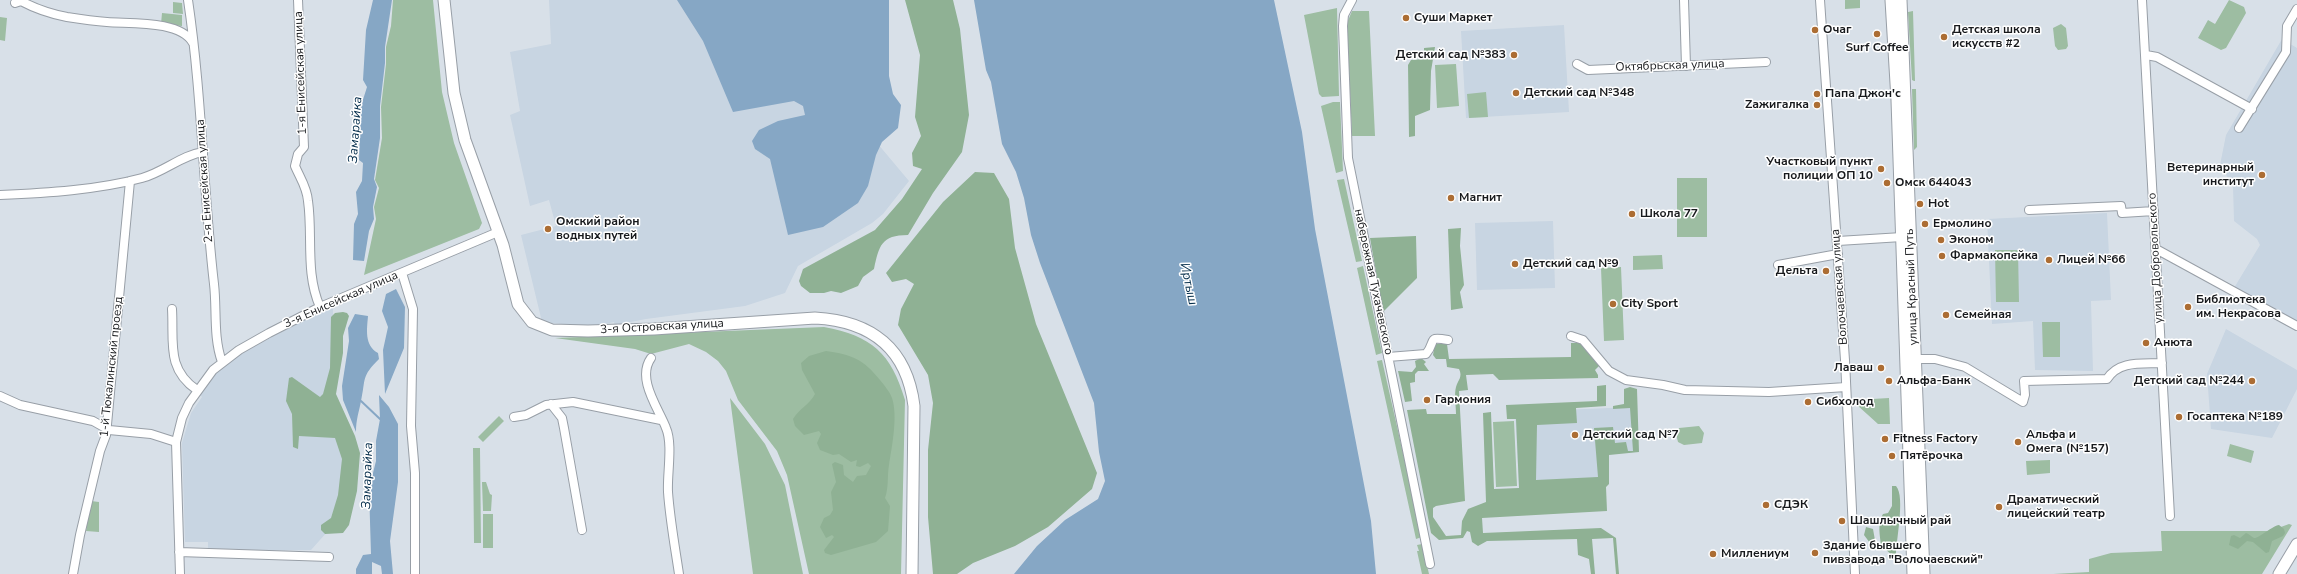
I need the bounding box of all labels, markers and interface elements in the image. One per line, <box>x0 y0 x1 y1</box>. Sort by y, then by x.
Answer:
street label: 1-я Енисейская улица <box>292 11 310 135</box>
place label: Суши Маркет <box>1414 11 1492 25</box>
marker: Суши Маркет <box>1401 13 1411 23</box>
place label: Очаг <box>1823 23 1852 37</box>
place label: Детская школа искусств #2 <box>1952 23 2041 51</box>
marker: Очаг <box>1810 25 1820 35</box>
marker: Surf Coffee <box>1872 29 1882 39</box>
marker: Детская школа искусств #2 <box>1939 32 1949 42</box>
place label: Surf Coffee <box>1845 41 1909 55</box>
place label: Детский сад №383 <box>1396 48 1506 62</box>
marker: Детский сад №383 <box>1509 50 1519 60</box>
street label: Октябрьская улица <box>1615 57 1725 75</box>
place label: Детский сад №348 <box>1524 86 1634 100</box>
place label: Папа Джон'с <box>1825 87 1901 101</box>
marker: Детский сад №348 <box>1511 88 1521 98</box>
marker: Папа Джон'с <box>1812 89 1822 99</box>
water label: Замарайка <box>346 96 366 164</box>
place label: Zажигалка <box>1745 98 1809 112</box>
marker: Zажигалка <box>1812 100 1822 110</box>
street label: 2-я Енисейская улица <box>194 119 216 243</box>
place label: Участковый пункт полиции ОП 10 <box>1766 155 1873 183</box>
place label: Ветеринарный институт <box>2167 161 2254 189</box>
marker: Участковый пункт полиции ОП 10 <box>1876 164 1886 174</box>
marker: Ветеринарный институт <box>2257 170 2267 180</box>
place label: Омск 644043 <box>1895 176 1972 190</box>
marker: Омск 644043 <box>1882 178 1892 188</box>
place label: Магнит <box>1459 191 1502 205</box>
street label: улица Добровольского <box>2145 192 2167 324</box>
marker: Магнит <box>1446 193 1456 203</box>
place label: Hot <box>1928 197 1949 211</box>
marker: Hot <box>1915 199 1925 209</box>
place label: Школа 77 <box>1640 207 1698 221</box>
street label: набережная Тухачевского <box>1350 208 1396 356</box>
marker: Школа 77 <box>1627 209 1637 219</box>
place label: Омский район водных путей <box>556 215 640 243</box>
place label: Ермолино <box>1933 217 1991 231</box>
marker: Ермолино <box>1920 219 1930 229</box>
marker: Омский район водных путей <box>543 224 553 234</box>
street label: улица Красный Путь <box>1903 228 1921 346</box>
street label: Волочаевская улица <box>1829 229 1851 345</box>
place label: Эконом <box>1949 233 1994 247</box>
marker: Эконом <box>1936 235 1946 245</box>
place label: Фармакопейка <box>1950 249 2038 263</box>
marker: Фармакопейка <box>1937 251 1947 261</box>
place label: Лицей №66 <box>2057 253 2126 267</box>
marker: Лицей №66 <box>2044 255 2054 265</box>
place label: Детский сад №9 <box>1523 257 1619 271</box>
marker: Детский сад №9 <box>1510 259 1520 269</box>
water label: Иртыш <box>1176 261 1200 307</box>
place label: Дельта <box>1776 264 1818 278</box>
marker: Дельта <box>1821 266 1831 276</box>
street label: 3-я Енисейская улица <box>282 268 400 332</box>
place label: Библиотека им. Некрасова <box>2196 293 2281 321</box>
street label: 1-й Тюкалинский проезд <box>97 296 127 438</box>
place label: City Sport <box>1621 297 1678 311</box>
marker: City Sport <box>1608 299 1618 309</box>
marker: Библиотека им. Некрасова <box>2183 302 2193 312</box>
place label: Семейная <box>1954 308 2012 322</box>
marker: Семейная <box>1941 310 1951 320</box>
street label: 3-я Островская улица <box>600 317 724 337</box>
place label: Анюта <box>2154 336 2192 350</box>
marker: Анюта <box>2141 338 2151 348</box>
place label: Лаваш <box>1834 361 1873 375</box>
marker: Лаваш <box>1876 363 1886 373</box>
place label: Альфа-Банк <box>1897 374 1971 388</box>
place label: Детский сад №244 <box>2134 374 2244 388</box>
marker: Альфа-Банк <box>1884 376 1894 386</box>
marker: Детский сад №244 <box>2247 376 2257 386</box>
place label: Гармония <box>1435 393 1491 407</box>
marker: Гармония <box>1422 395 1432 405</box>
place label: Сибхолод <box>1816 395 1874 409</box>
marker: Сибхолод <box>1803 397 1813 407</box>
place label: Госаптека №189 <box>2187 410 2283 424</box>
marker: Госаптека №189 <box>2174 412 2184 422</box>
place label: Детский сад №7 <box>1583 428 1679 442</box>
place label: Альфа и Омега (№157) <box>2026 428 2109 456</box>
marker: Детский сад №7 <box>1570 430 1580 440</box>
place label: Fitness Factory <box>1893 432 1977 446</box>
marker: Fitness Factory <box>1880 434 1890 444</box>
marker: Альфа и Омега (№157) <box>2013 437 2023 447</box>
water label: Замарайка <box>359 442 377 510</box>
place label: Пятёрочка <box>1900 449 1963 463</box>
marker: Пятёрочка <box>1887 451 1897 461</box>
place label: Драматический лицейский театр <box>2007 493 2105 521</box>
place label: СДЭК <box>1774 498 1808 512</box>
marker: СДЭК <box>1761 500 1771 510</box>
marker: Драматический лицейский театр <box>1994 502 2004 512</box>
place label: Шашлычный рай <box>1850 514 1951 528</box>
marker: Шашлычный рай <box>1837 516 1847 526</box>
place label: Здание бывшего пивзавода "Волочаевский" <box>1823 539 1983 567</box>
place label: Миллениум <box>1721 547 1789 561</box>
marker: Здание бывшего пивзавода "Волочаевский" <box>1810 548 1820 558</box>
marker: Миллениум <box>1708 549 1718 559</box>

